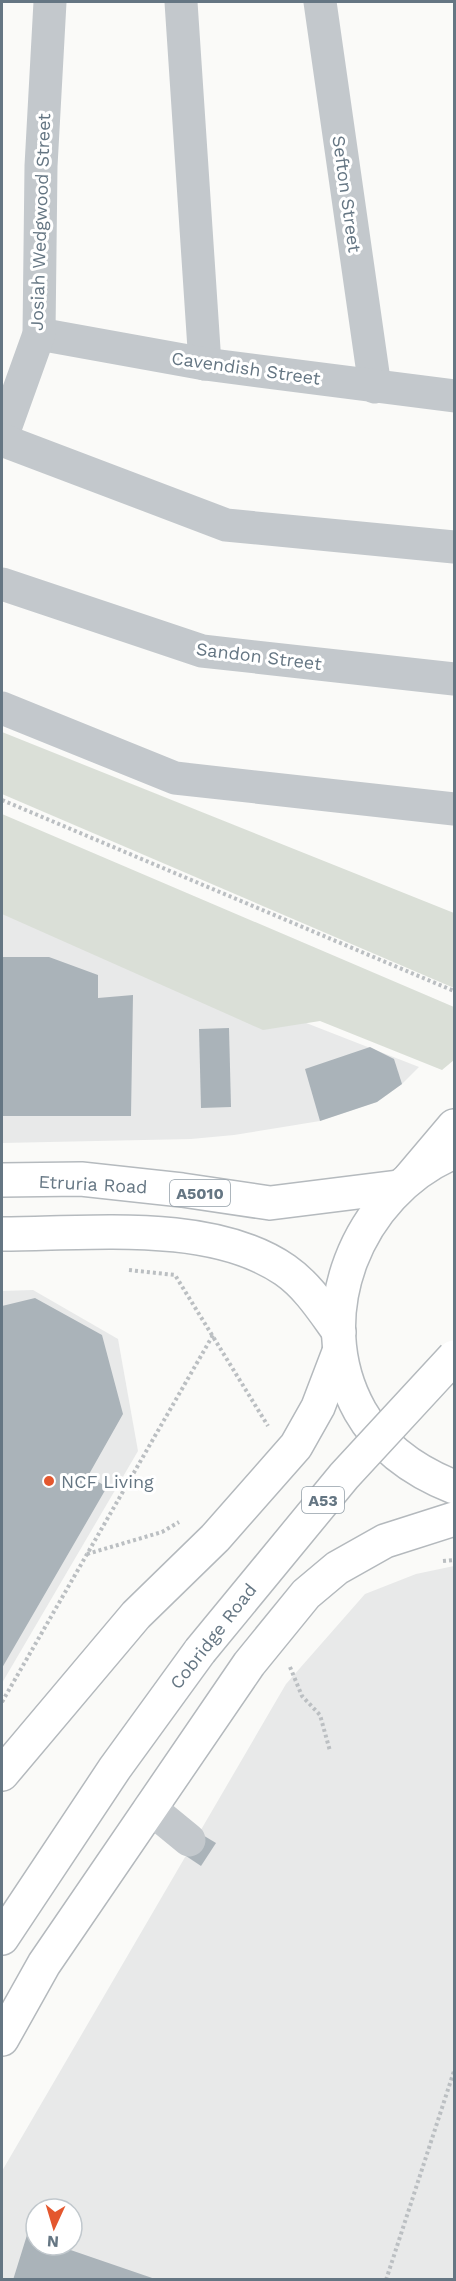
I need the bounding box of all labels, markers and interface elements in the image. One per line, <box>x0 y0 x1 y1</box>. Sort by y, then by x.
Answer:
street label: Josiah Wedgwood Street <box>26 112 54 331</box>
street label: Sefton Street <box>328 134 366 254</box>
street label: Cavendish Street <box>170 347 322 389</box>
street label: Sandon Street <box>195 638 323 674</box>
street label: Etruria Road <box>38 1171 148 1197</box>
road number: A5010 <box>170 1180 230 1206</box>
place label: NCF Living <box>61 1471 154 1492</box>
marker: NCF Living <box>42 1474 56 1488</box>
road number: A53 <box>302 1487 344 1513</box>
street label: Cobridge Road <box>165 1579 261 1693</box>
north arrow <box>24 2197 84 2257</box>
text: N <box>46 2232 60 2251</box>

